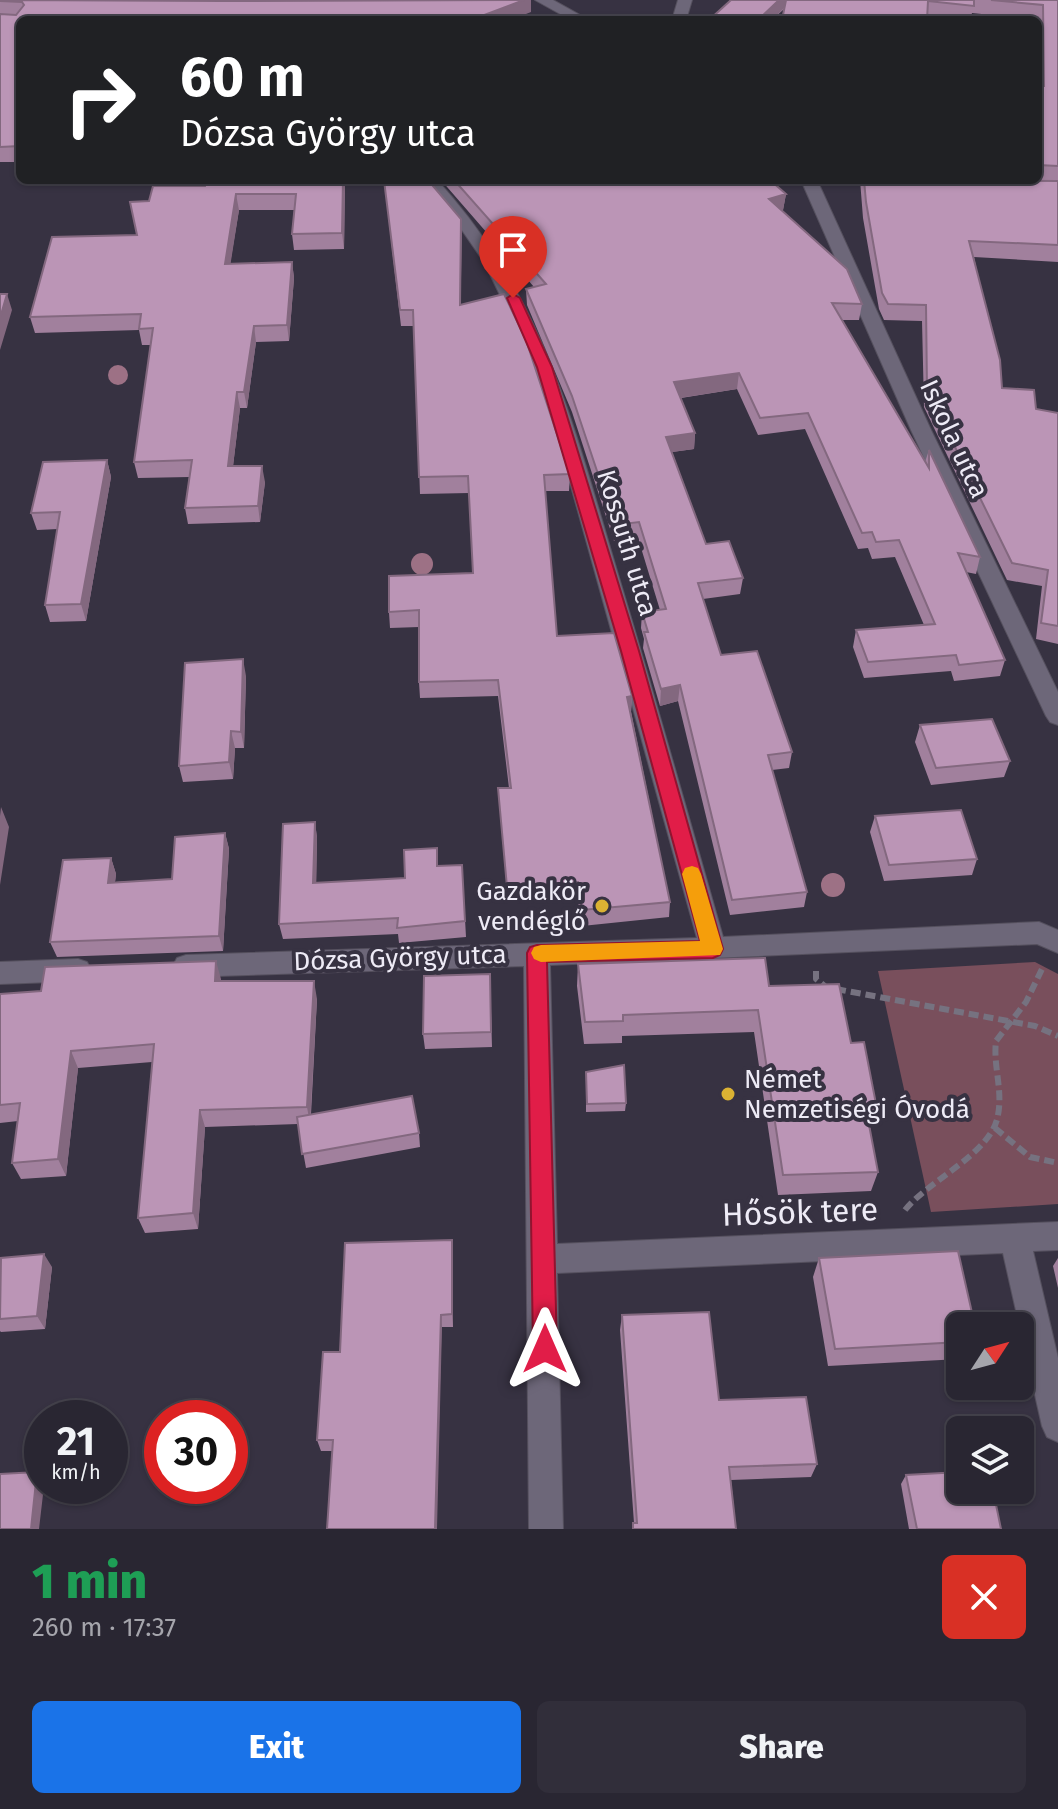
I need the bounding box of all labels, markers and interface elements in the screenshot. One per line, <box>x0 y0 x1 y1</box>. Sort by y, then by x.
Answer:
text: 60 m <box>180 44 305 111</box>
icon: right <box>48 48 152 152</box>
text: Dózsa György utca <box>180 112 476 156</box>
pin <box>479 216 547 298</box>
icon: arrive <box>491 228 535 272</box>
street label: Iskola utca <box>913 375 995 503</box>
street label: Kossuth utca <box>590 466 664 620</box>
place label: Gazdakör vendéglő <box>476 876 586 937</box>
marker: Gazdakör vendéglő <box>593 897 611 915</box>
street label: Dózsa György utca <box>293 939 507 977</box>
place label: Német Nemzetiségi Óvodá <box>744 1064 970 1125</box>
marker: Német Nemzetiségi Óvodá <box>719 1085 737 1103</box>
street label: Hősök tere <box>721 1190 879 1234</box>
position arrow <box>503 1307 587 1391</box>
north arrow <box>946 1312 1034 1400</box>
map controls <box>946 1312 1034 1504</box>
speed limit sign: 30 <box>144 1400 248 1504</box>
button: layers <box>946 1416 1034 1504</box>
text: 21 <box>57 1418 95 1466</box>
text: km/h <box>51 1460 101 1484</box>
text: 1 min <box>32 1553 147 1611</box>
button: close <box>942 1555 1026 1639</box>
text: 260 m · 17:37 <box>32 1612 176 1643</box>
button: Exit <box>32 1701 521 1793</box>
button: Share <box>537 1701 1026 1793</box>

